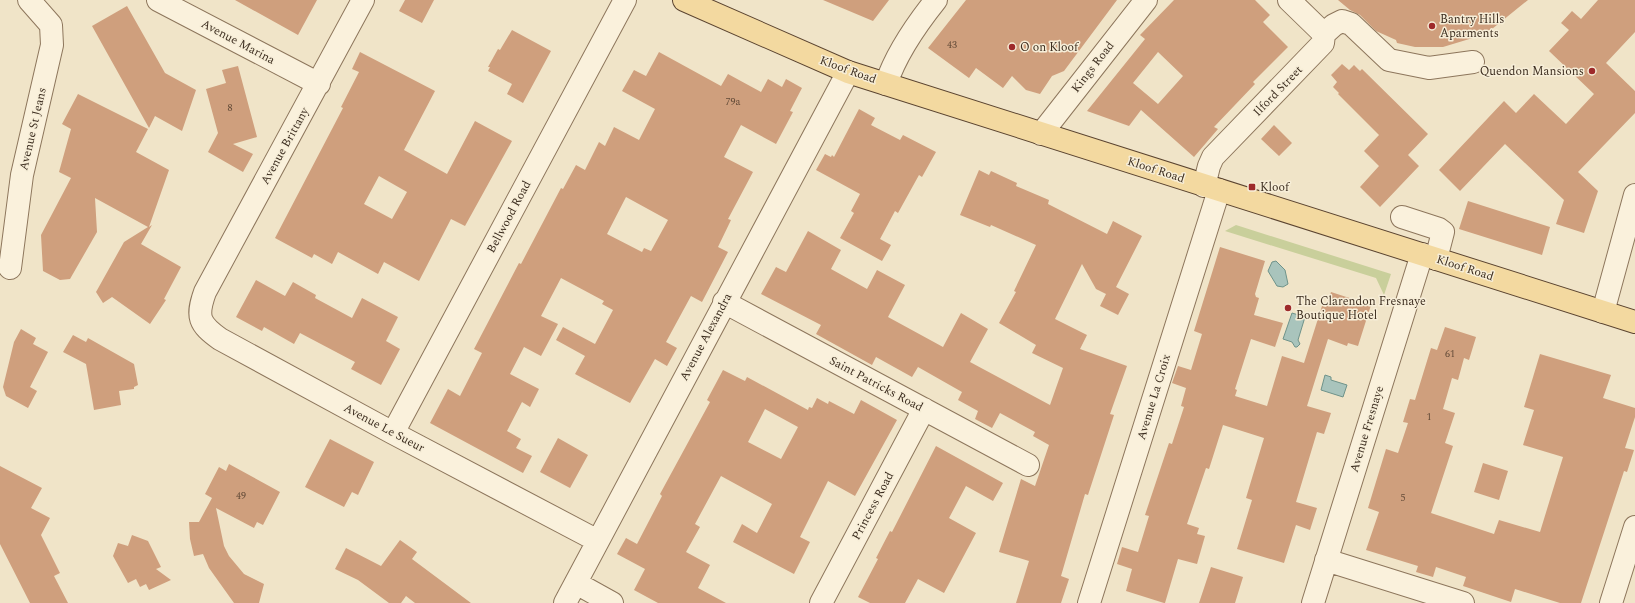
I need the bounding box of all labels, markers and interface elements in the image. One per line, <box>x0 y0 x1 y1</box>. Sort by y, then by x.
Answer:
place label: Bantry Hills Aparments <box>1440 10 1504 43</box>
street label: Avenue Marina <box>198 15 278 70</box>
marker: Bantry Hills Aparments <box>1427 21 1437 31</box>
house number: 43 <box>947 37 957 53</box>
street label: Kings Road <box>1067 37 1119 97</box>
place label: O on Kloof <box>1020 38 1079 57</box>
marker: O on Kloof <box>1007 42 1017 52</box>
street label: Kloof Road <box>817 51 879 89</box>
street label: Ilford Street <box>1249 61 1307 121</box>
place label: Quendon Mansions <box>1480 62 1584 81</box>
marker: Quendon Mansions <box>1587 66 1597 76</box>
street label: Avenue St Jeans <box>14 86 52 172</box>
house number: 79a <box>726 94 741 110</box>
house number: 8 <box>228 100 233 116</box>
street label: Avenue Brittany <box>256 103 315 188</box>
street label: Kloof Road <box>1125 152 1187 188</box>
street label: Bellwood Road <box>482 177 536 257</box>
place label: Kloof <box>1260 178 1290 197</box>
marker: Kloof <box>1247 182 1257 192</box>
street label: Kloof Road <box>1434 250 1496 286</box>
street label: Avenue Alexandra <box>675 290 737 384</box>
place label: The Clarendon Fresnaye Boutique Hotel <box>1296 292 1426 325</box>
marker: The Clarendon Fresnaye Boutique Hotel <box>1283 303 1293 313</box>
house number: 61 <box>1445 346 1455 362</box>
street label: Saint Patricks Road <box>826 351 927 417</box>
street label: Avenue La Croix <box>1132 352 1176 442</box>
street label: Avenue Fresnaye <box>1345 383 1389 475</box>
street label: Avenue Le Sueur <box>340 399 428 457</box>
house number: 1 <box>1427 409 1432 425</box>
street label: Princess Road <box>847 468 899 544</box>
house number: 49 <box>236 488 246 504</box>
house number: 5 <box>1401 490 1406 506</box>

